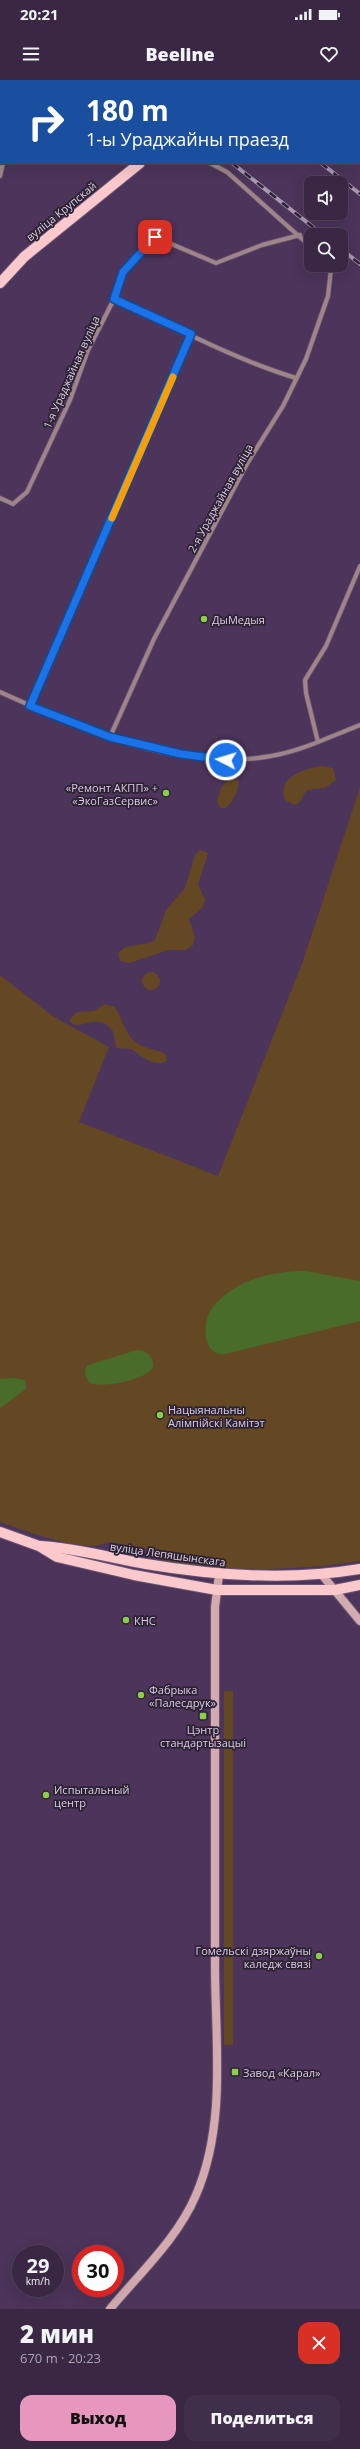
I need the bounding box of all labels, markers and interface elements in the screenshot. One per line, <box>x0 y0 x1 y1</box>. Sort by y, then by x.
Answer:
text: 20:21 <box>20 4 59 24</box>
text: Beeline <box>145 42 215 66</box>
icon: menu <box>20 43 42 65</box>
icon: heart <box>318 43 340 65</box>
text: 180 m <box>86 91 169 129</box>
icon: right <box>20 96 72 148</box>
text: 1-ы Ураджайны праезд <box>86 127 289 151</box>
map controls <box>304 176 348 272</box>
button: sound <box>304 176 348 220</box>
street label: вуліца Крупскай <box>23 178 99 244</box>
pin <box>138 220 172 254</box>
icon: arrive <box>144 226 166 248</box>
button: search <box>304 228 348 272</box>
street label: 1-я Ураджайная вуліца <box>39 313 103 431</box>
street label: 2-я Ураджайная вуліца <box>184 441 256 555</box>
place label: ДыМедыя <box>212 612 265 627</box>
marker: ДыМедыя <box>199 614 209 624</box>
position arrow <box>205 739 247 781</box>
place label: «Ремонт АКПП» + «ЭкоГазСервис» <box>66 780 159 808</box>
marker: «Ремонт АКПП» + «ЭкоГазСервис» <box>161 788 171 798</box>
place label: Нацыянальны Алімпійскі Камітэт <box>168 1402 265 1430</box>
marker: Нацыянальны Алімпійскі Камітэт <box>155 1410 165 1420</box>
street label: вуліца Лепяшынскага <box>109 1538 227 1570</box>
place label: КНС <box>134 1613 156 1628</box>
marker: КНС <box>121 1615 131 1625</box>
place label: Фабрыка «Палесдрук» <box>149 1682 217 1710</box>
marker: Фабрыка «Палесдрук» <box>136 1690 146 1700</box>
marker: Цэнтр стандартызацыі <box>198 1711 208 1721</box>
place label: Цэнтр стандартызацыі <box>160 1722 246 1750</box>
place label: Испытальный центр <box>54 1782 129 1810</box>
marker: Испытальный центр <box>41 1790 51 1800</box>
place label: Гомельскі дзяржаўны каледж связі <box>195 1943 311 1971</box>
marker: Гомельскі дзяржаўны каледж связі <box>314 1951 324 1961</box>
place label: Завод «Карал» <box>243 2065 321 2080</box>
marker: Завод «Карал» <box>230 2067 240 2077</box>
speed limit sign: 30 <box>72 2245 124 2297</box>
text: 29 <box>27 2252 49 2279</box>
text: km/h <box>26 2274 50 2288</box>
text: 2 мин <box>20 2317 94 2350</box>
button: close <box>298 2322 340 2364</box>
text: 670 m · 20:23 <box>20 2349 101 2367</box>
button: Выход <box>20 2395 176 2441</box>
button: Поделиться <box>184 2395 340 2441</box>

